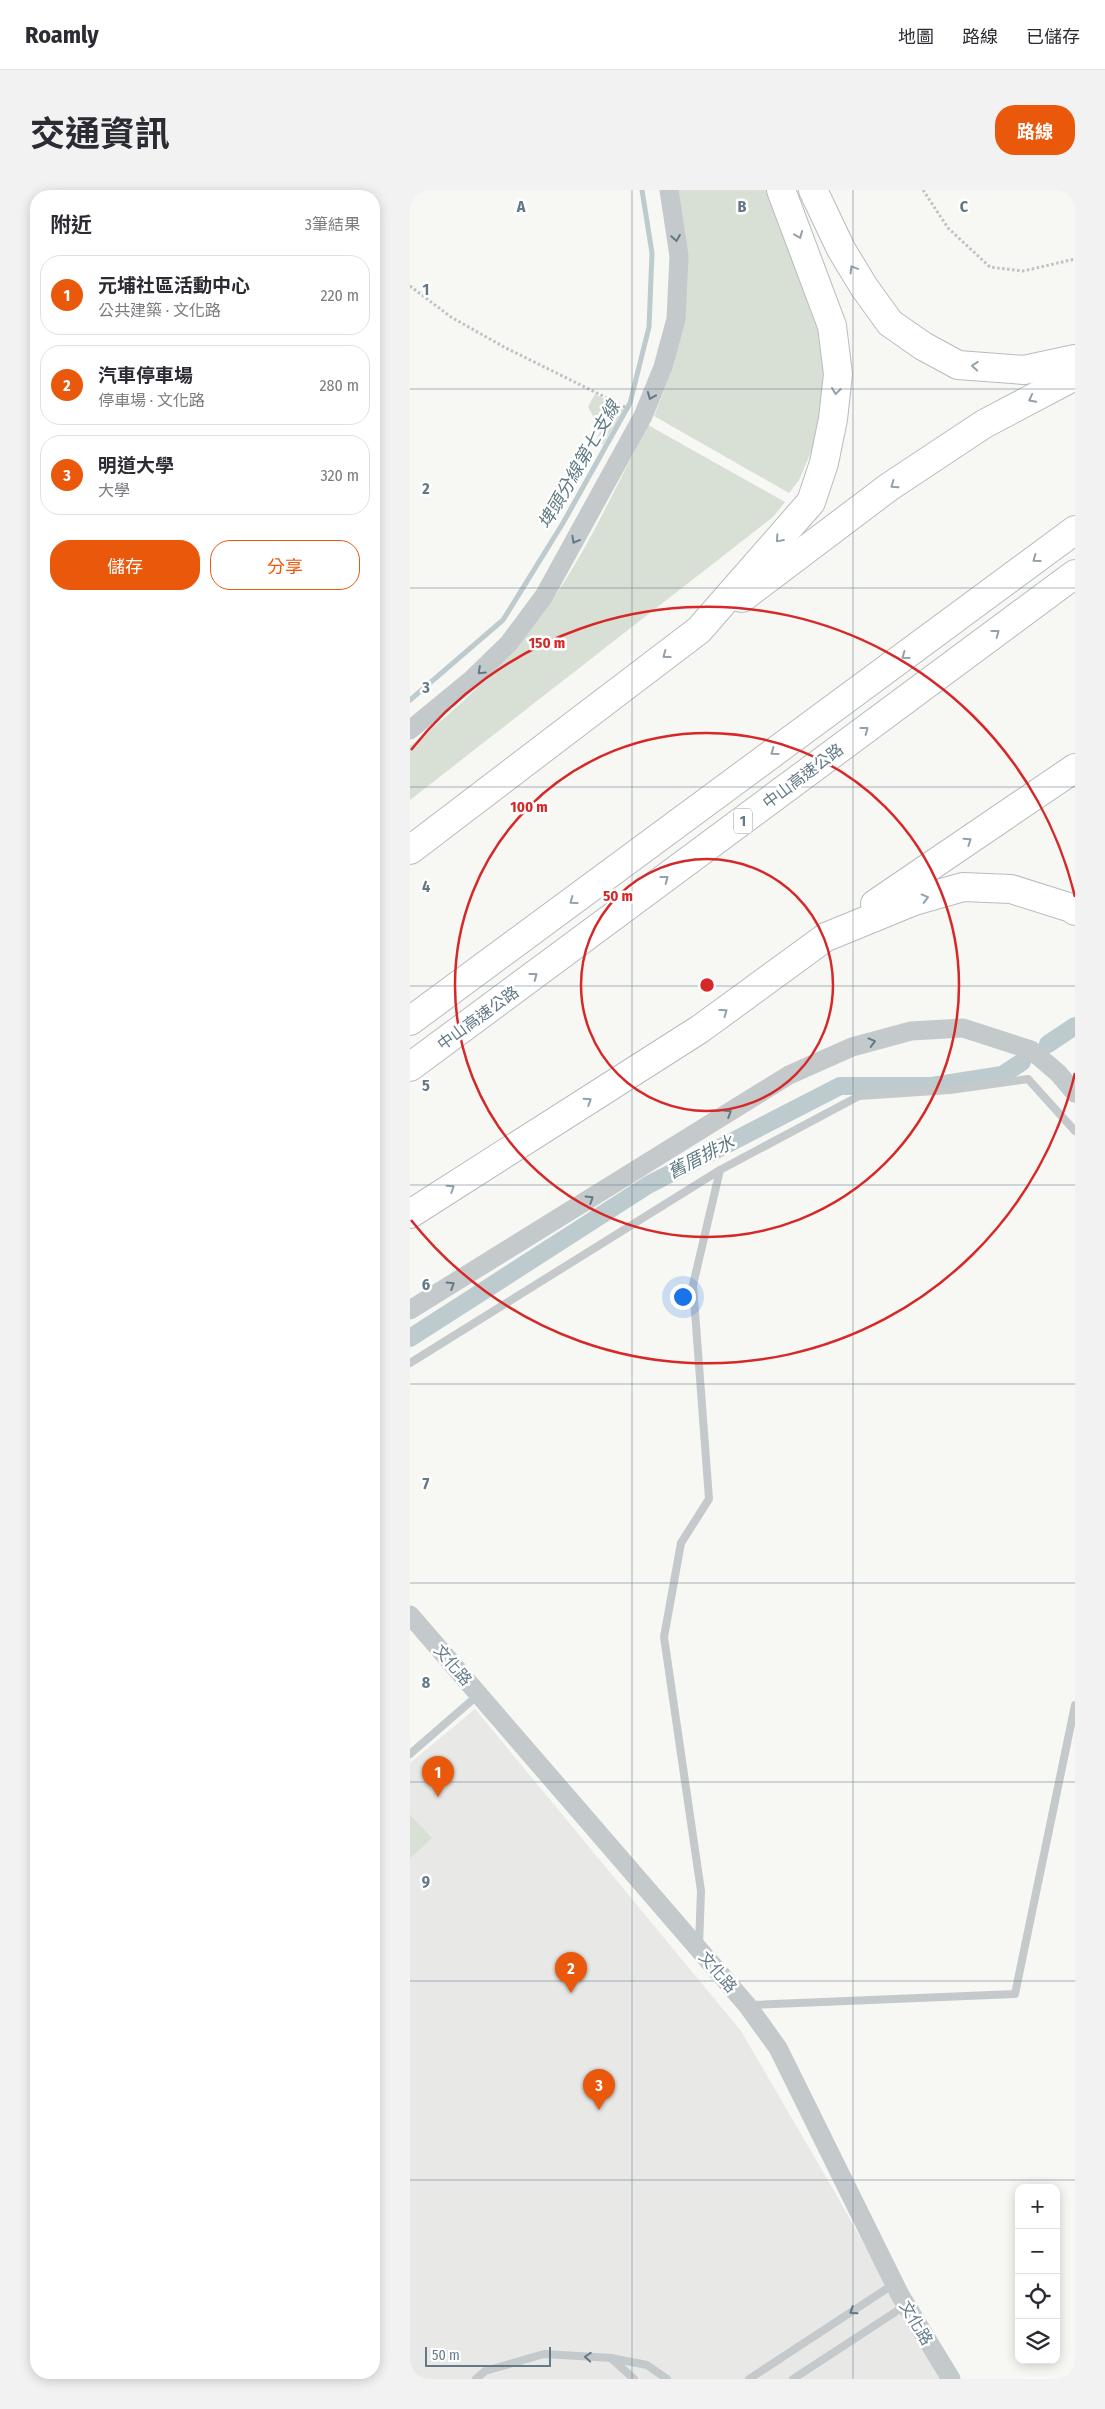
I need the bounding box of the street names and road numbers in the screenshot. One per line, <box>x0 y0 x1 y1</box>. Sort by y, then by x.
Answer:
street label: 中山高速公路 <box>759 740 847 812</box>
road number: 1 <box>734 808 752 834</box>
street label: 中山高速公路 <box>434 982 522 1054</box>
street label: 文化路 <box>430 1641 476 1689</box>
street label: 文化路 <box>695 1948 741 1996</box>
street label: 文化路 <box>895 2298 937 2348</box>

